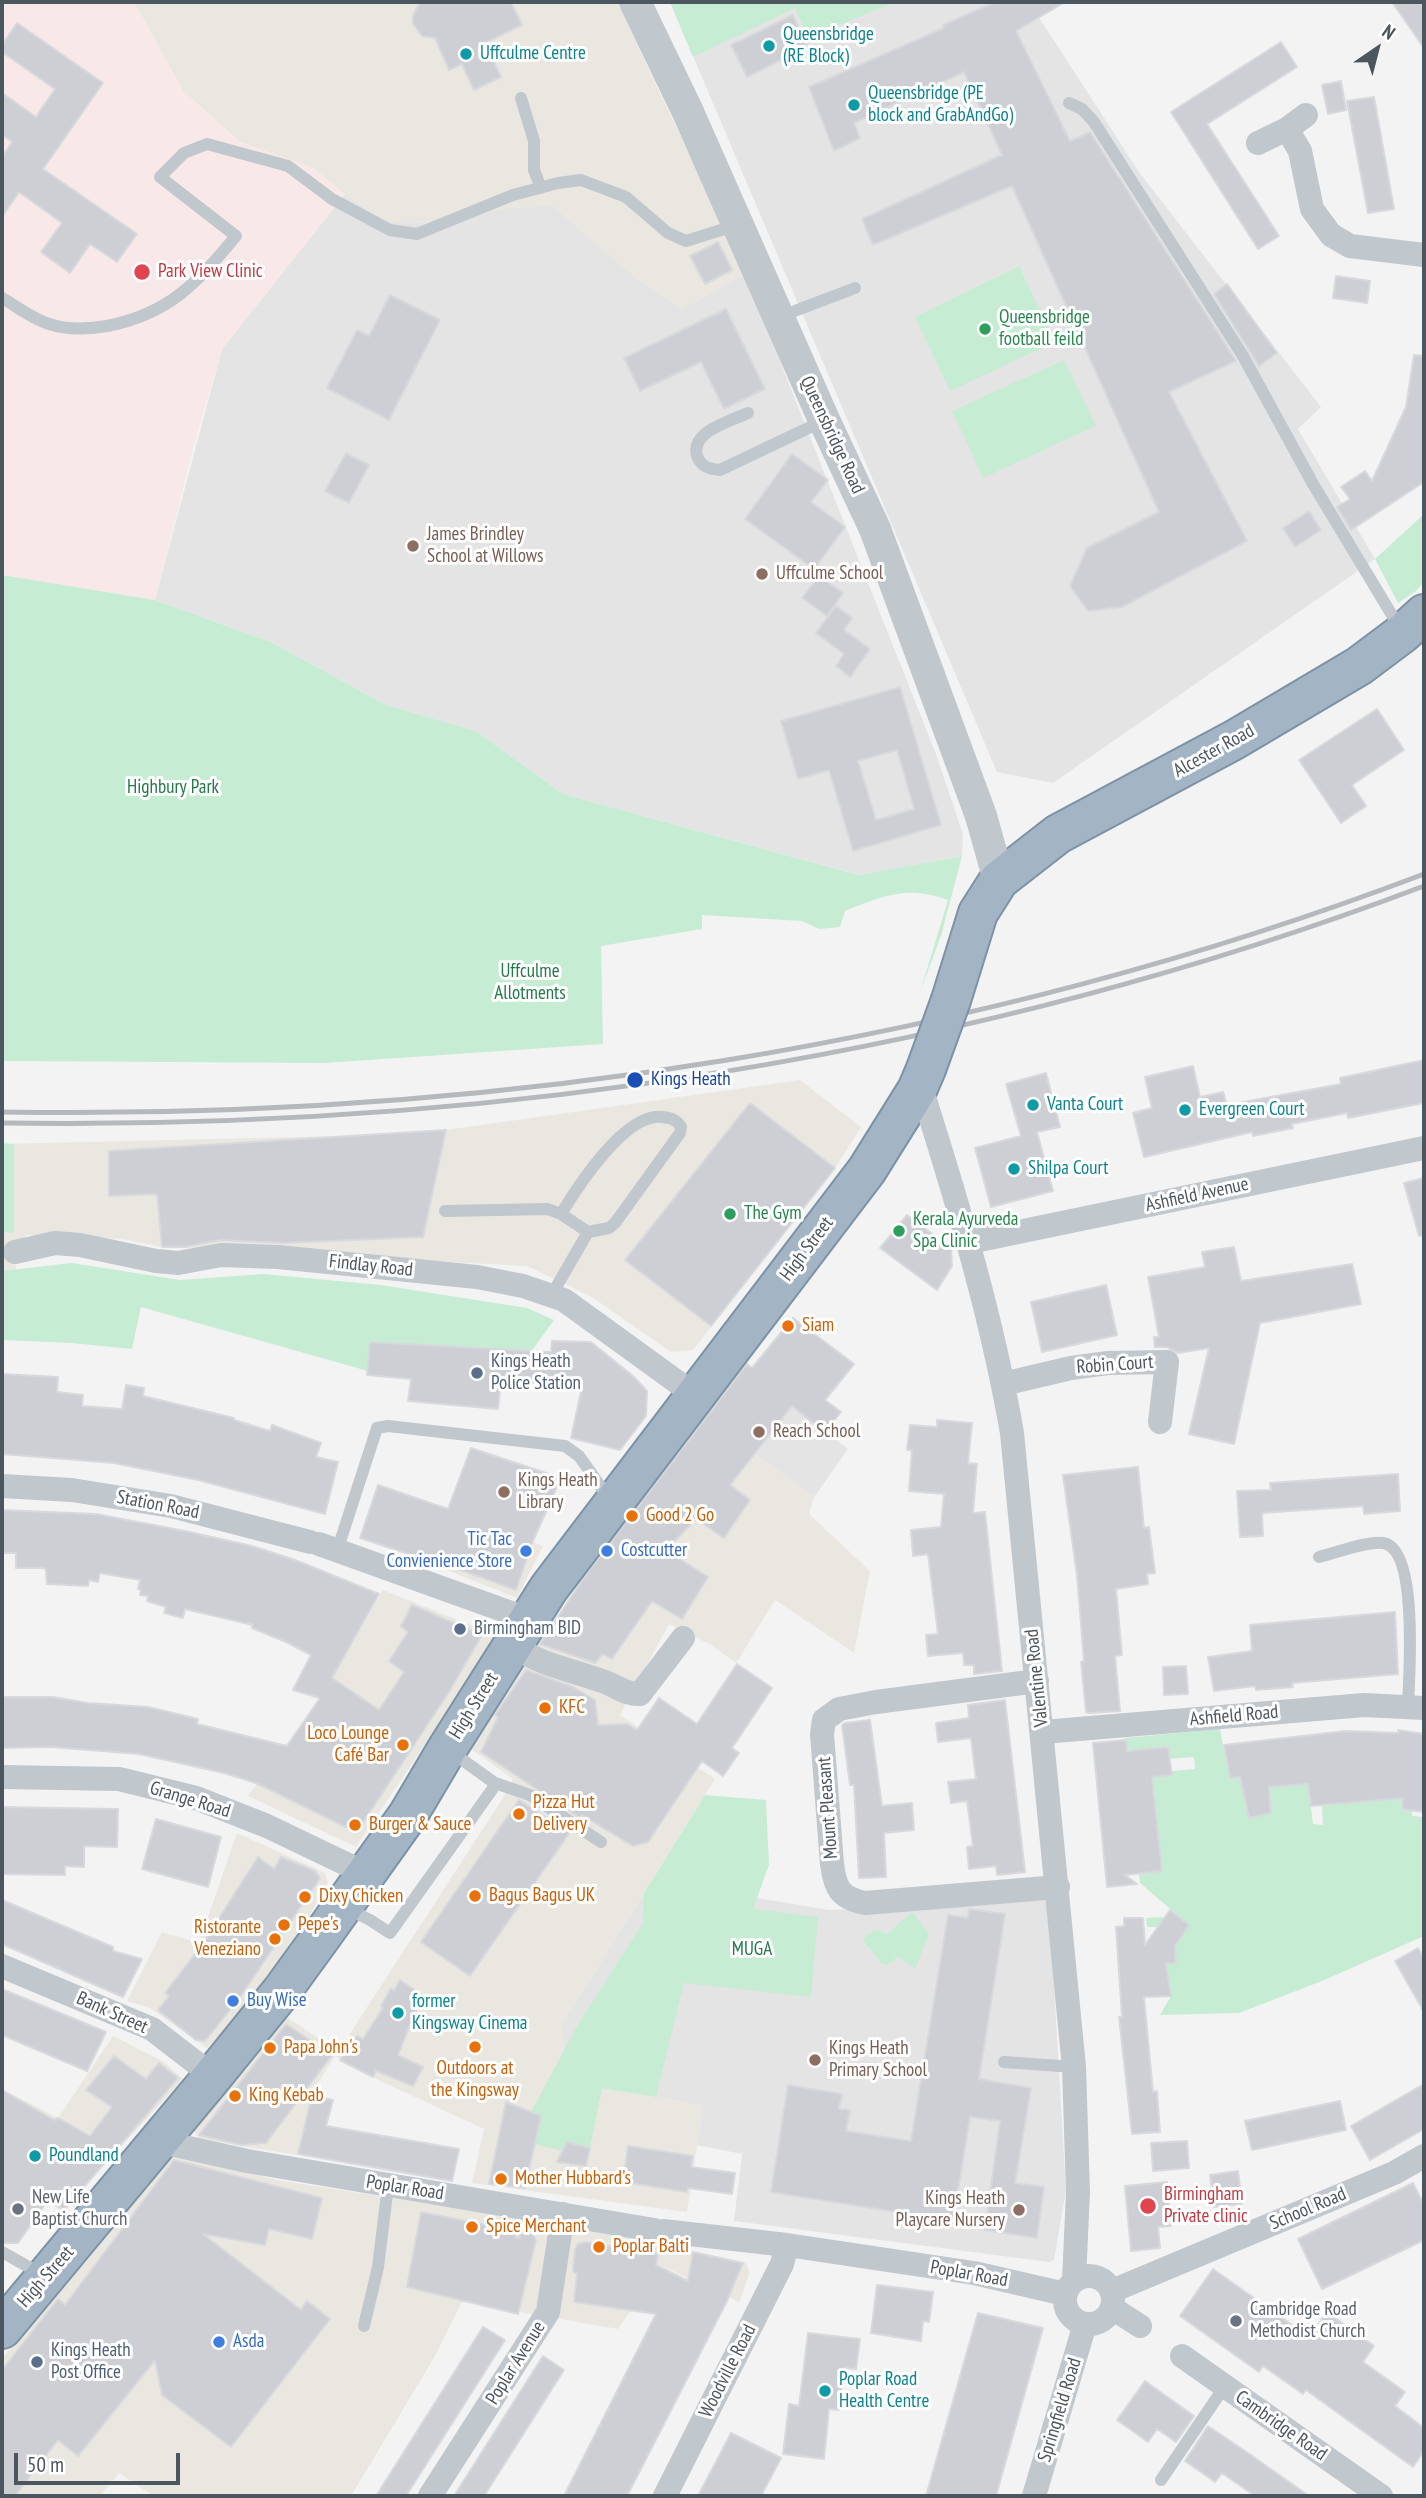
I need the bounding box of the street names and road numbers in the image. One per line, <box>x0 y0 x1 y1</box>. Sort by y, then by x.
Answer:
street label: Queensbridge Road <box>795 373 869 497</box>
street label: Alcester Road <box>1170 720 1258 782</box>
street label: Ashfield Avenue <box>1143 1173 1251 1217</box>
street label: High Street <box>776 1212 838 1286</box>
street label: Findlay Road <box>328 1250 414 1282</box>
street label: Robin Court <box>1076 1351 1154 1379</box>
street label: Station Road <box>115 1486 201 1524</box>
street label: Valentine Road <box>1021 1628 1053 1728</box>
street label: High Street <box>445 1668 503 1744</box>
street label: Ashfield Road <box>1189 1701 1279 1731</box>
street label: Mount Pleasant <box>813 1756 843 1860</box>
street label: Grange Road <box>147 1777 233 1823</box>
street label: Bank Street <box>73 1987 151 2039</box>
street label: Poplar Road <box>365 2171 445 2205</box>
street label: School Road <box>1266 2183 1350 2235</box>
street label: High Street <box>13 2242 79 2312</box>
street label: Poplar Road <box>929 2256 1009 2292</box>
street label: Poplar Avenue <box>481 2317 551 2409</box>
street label: Woodville Road <box>695 2321 761 2421</box>
street label: Springfield Road <box>1033 2355 1087 2465</box>
street label: Cambridge Road <box>1231 2386 1331 2466</box>

